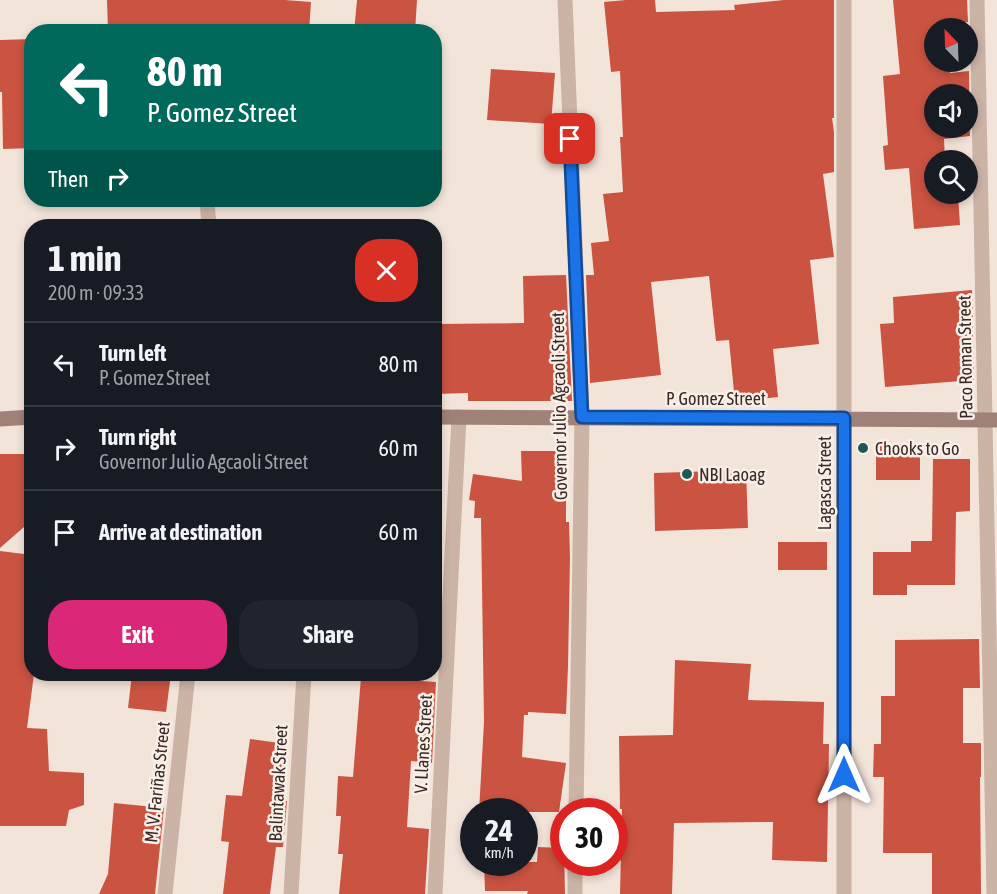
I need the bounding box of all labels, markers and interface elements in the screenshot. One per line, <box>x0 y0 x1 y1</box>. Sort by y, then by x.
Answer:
north arrow <box>924 18 978 72</box>
map controls <box>924 18 978 204</box>
text: 80 m <box>147 47 222 95</box>
icon: left <box>48 48 126 126</box>
button: sound <box>924 84 978 138</box>
text: P. Gomez Street <box>147 97 297 128</box>
pin <box>544 113 595 164</box>
icon: arrive <box>553 122 586 155</box>
button: search <box>924 150 978 204</box>
icon: right <box>101 162 134 195</box>
text: Then <box>48 166 89 192</box>
text: 1 min <box>48 237 122 279</box>
button: close <box>355 239 418 302</box>
text: 200 m · 09:33 <box>48 281 144 304</box>
street label: Paco Roman Street <box>953 295 977 419</box>
street label: Governor Julio Agcaoli Street <box>547 312 571 500</box>
text: Turn left <box>99 340 166 366</box>
icon: left <box>48 348 81 381</box>
text: 80 m <box>378 351 418 377</box>
text: P. Gomez Street <box>99 366 210 389</box>
street label: P. Gomez Street <box>666 388 766 409</box>
text: Turn right <box>99 424 176 450</box>
icon: right <box>48 432 81 465</box>
text: 60 m <box>378 435 418 461</box>
street label: Lagasca Street <box>814 436 835 530</box>
place label: Chooks to Go <box>875 438 959 459</box>
marker: Chooks to Go <box>856 441 870 455</box>
text: Governor Julio Agcaoli Street <box>99 450 308 473</box>
place label: NBI Laoag <box>699 464 765 485</box>
marker: NBI Laoag <box>680 467 694 481</box>
icon: arrive <box>48 516 81 549</box>
text: Arrive at destination <box>99 519 262 545</box>
text: 60 m <box>378 519 418 545</box>
button: Exit <box>48 600 227 669</box>
button: Share <box>239 600 418 669</box>
street label: V. Llanes Street <box>410 694 436 794</box>
street label: M. V. Fariñas Street <box>140 720 174 844</box>
street label: Balintawak Street <box>264 724 292 842</box>
position arrow <box>812 743 876 807</box>
speed limit sign: 30 <box>550 798 628 876</box>
text: 24 <box>485 813 513 847</box>
text: km/h <box>484 844 514 861</box>

